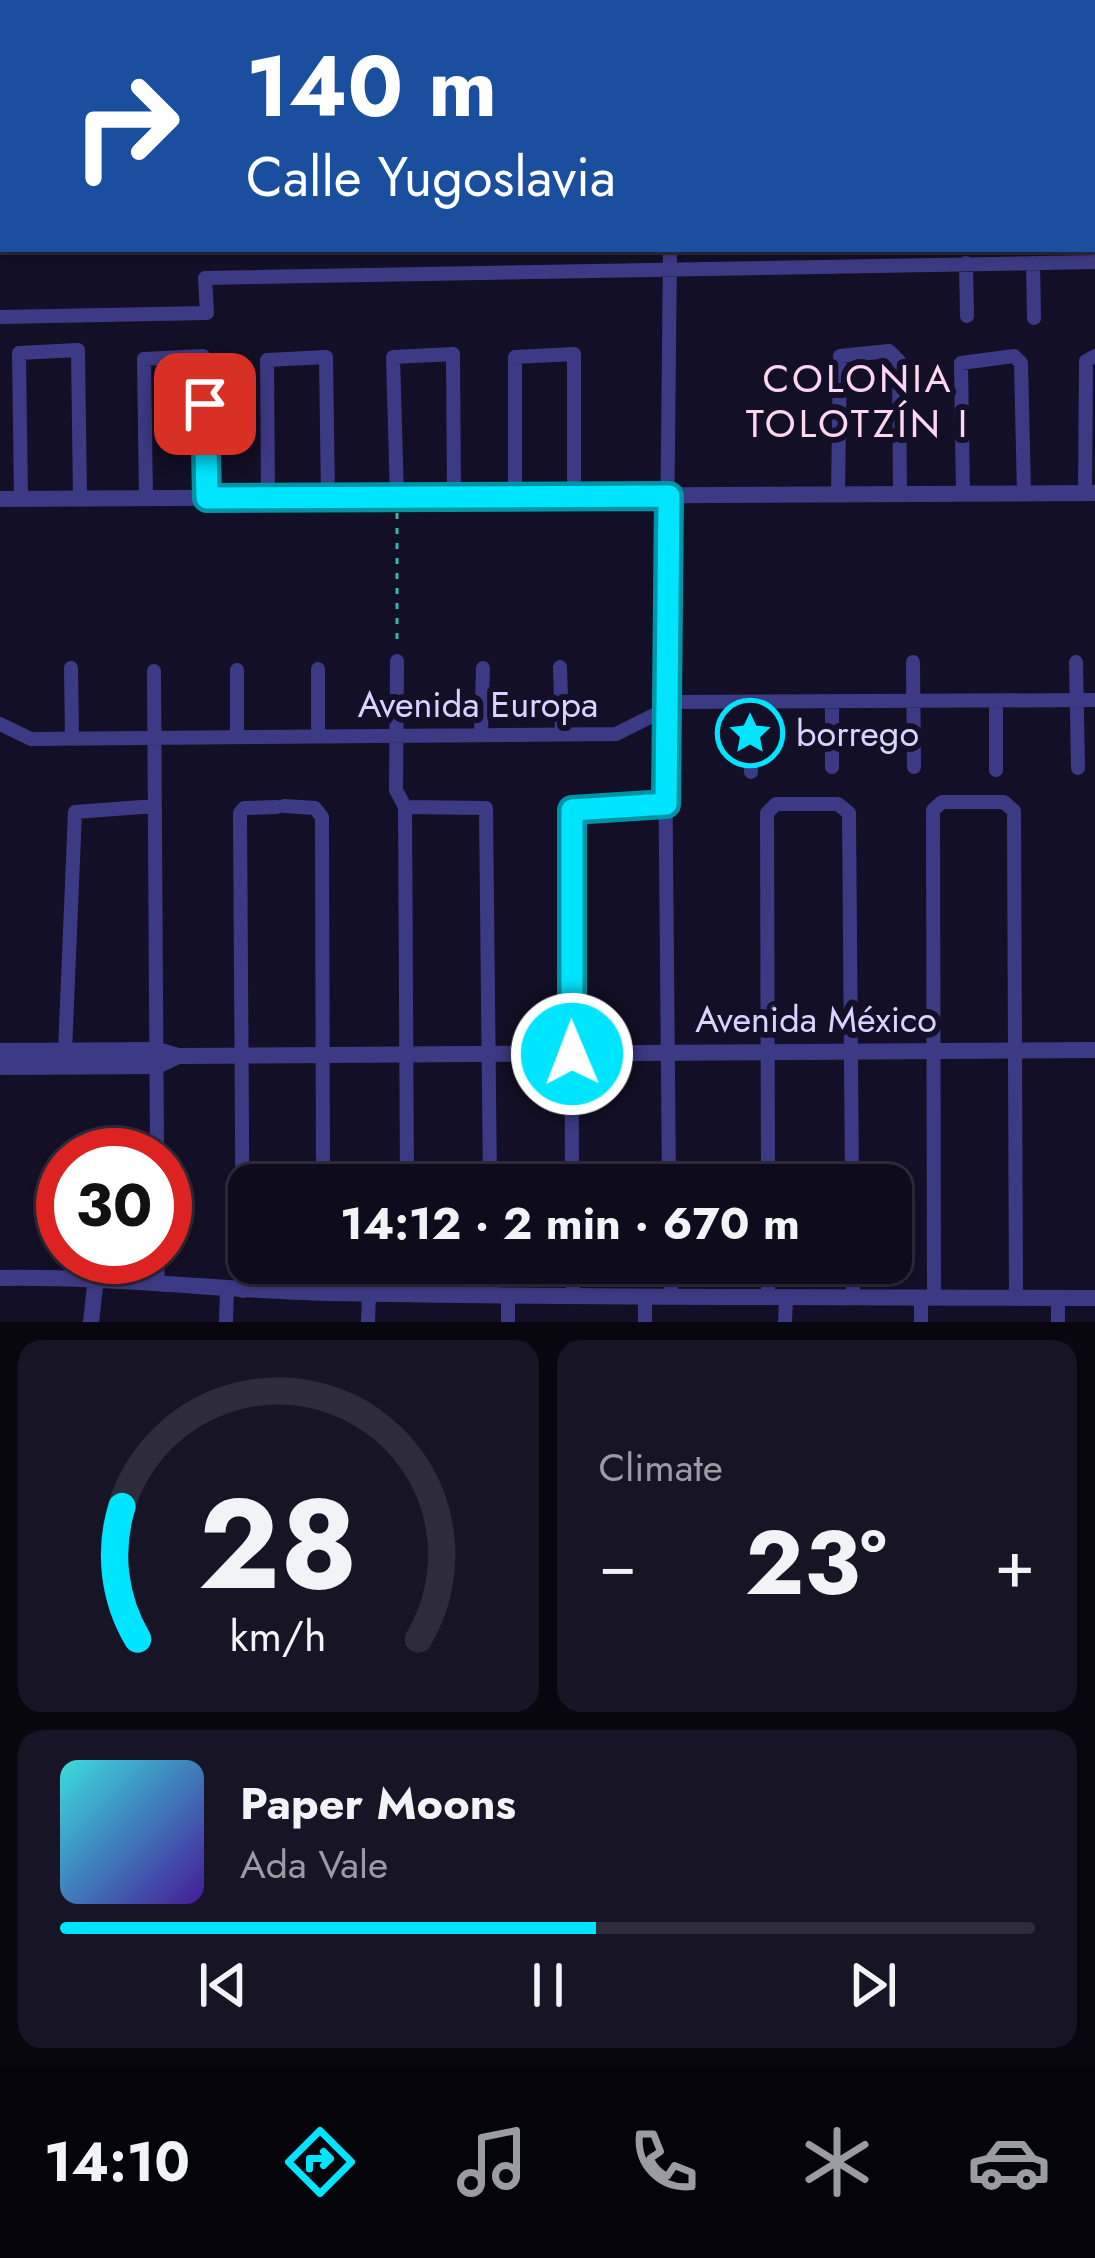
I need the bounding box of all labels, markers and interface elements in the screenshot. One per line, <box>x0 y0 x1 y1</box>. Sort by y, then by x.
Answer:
text: 140 m <box>246 26 497 148</box>
icon: right <box>48 48 204 204</box>
text: Calle Yugoslavia <box>246 138 616 216</box>
district label: COLONIA TOLOTZÍN I <box>746 350 970 452</box>
pin <box>154 353 256 455</box>
icon: arrive <box>172 371 238 437</box>
street label: Avenida Europa <box>358 678 598 730</box>
place icon: borrego <box>715 698 785 768</box>
place label: borrego <box>796 707 919 759</box>
position arrow <box>509 991 635 1117</box>
street label: Avenida México <box>695 993 937 1045</box>
speed limit sign: 30 <box>36 1128 192 1284</box>
text: 14:12 · 2 min · 670 m <box>340 1191 800 1256</box>
text: Climate <box>599 1439 723 1496</box>
text: 28 <box>198 1454 358 1635</box>
text: 23° <box>745 1498 887 1628</box>
text: − <box>599 1516 637 1612</box>
text: + <box>994 1516 1035 1612</box>
text: km/h <box>230 1605 327 1667</box>
text: Paper Moons <box>240 1771 516 1836</box>
text: Ada Vale <box>240 1836 388 1893</box>
icon: previous <box>190 1952 256 2018</box>
icon: pause <box>515 1952 581 2018</box>
icon: next <box>840 1952 906 2018</box>
icon: directions <box>278 2120 362 2204</box>
icon: music <box>450 2120 534 2204</box>
icon: phone <box>622 2120 706 2204</box>
icon: climate <box>795 2120 879 2204</box>
icon: car <box>967 2120 1051 2204</box>
text: 14:10 <box>44 2123 190 2201</box>

